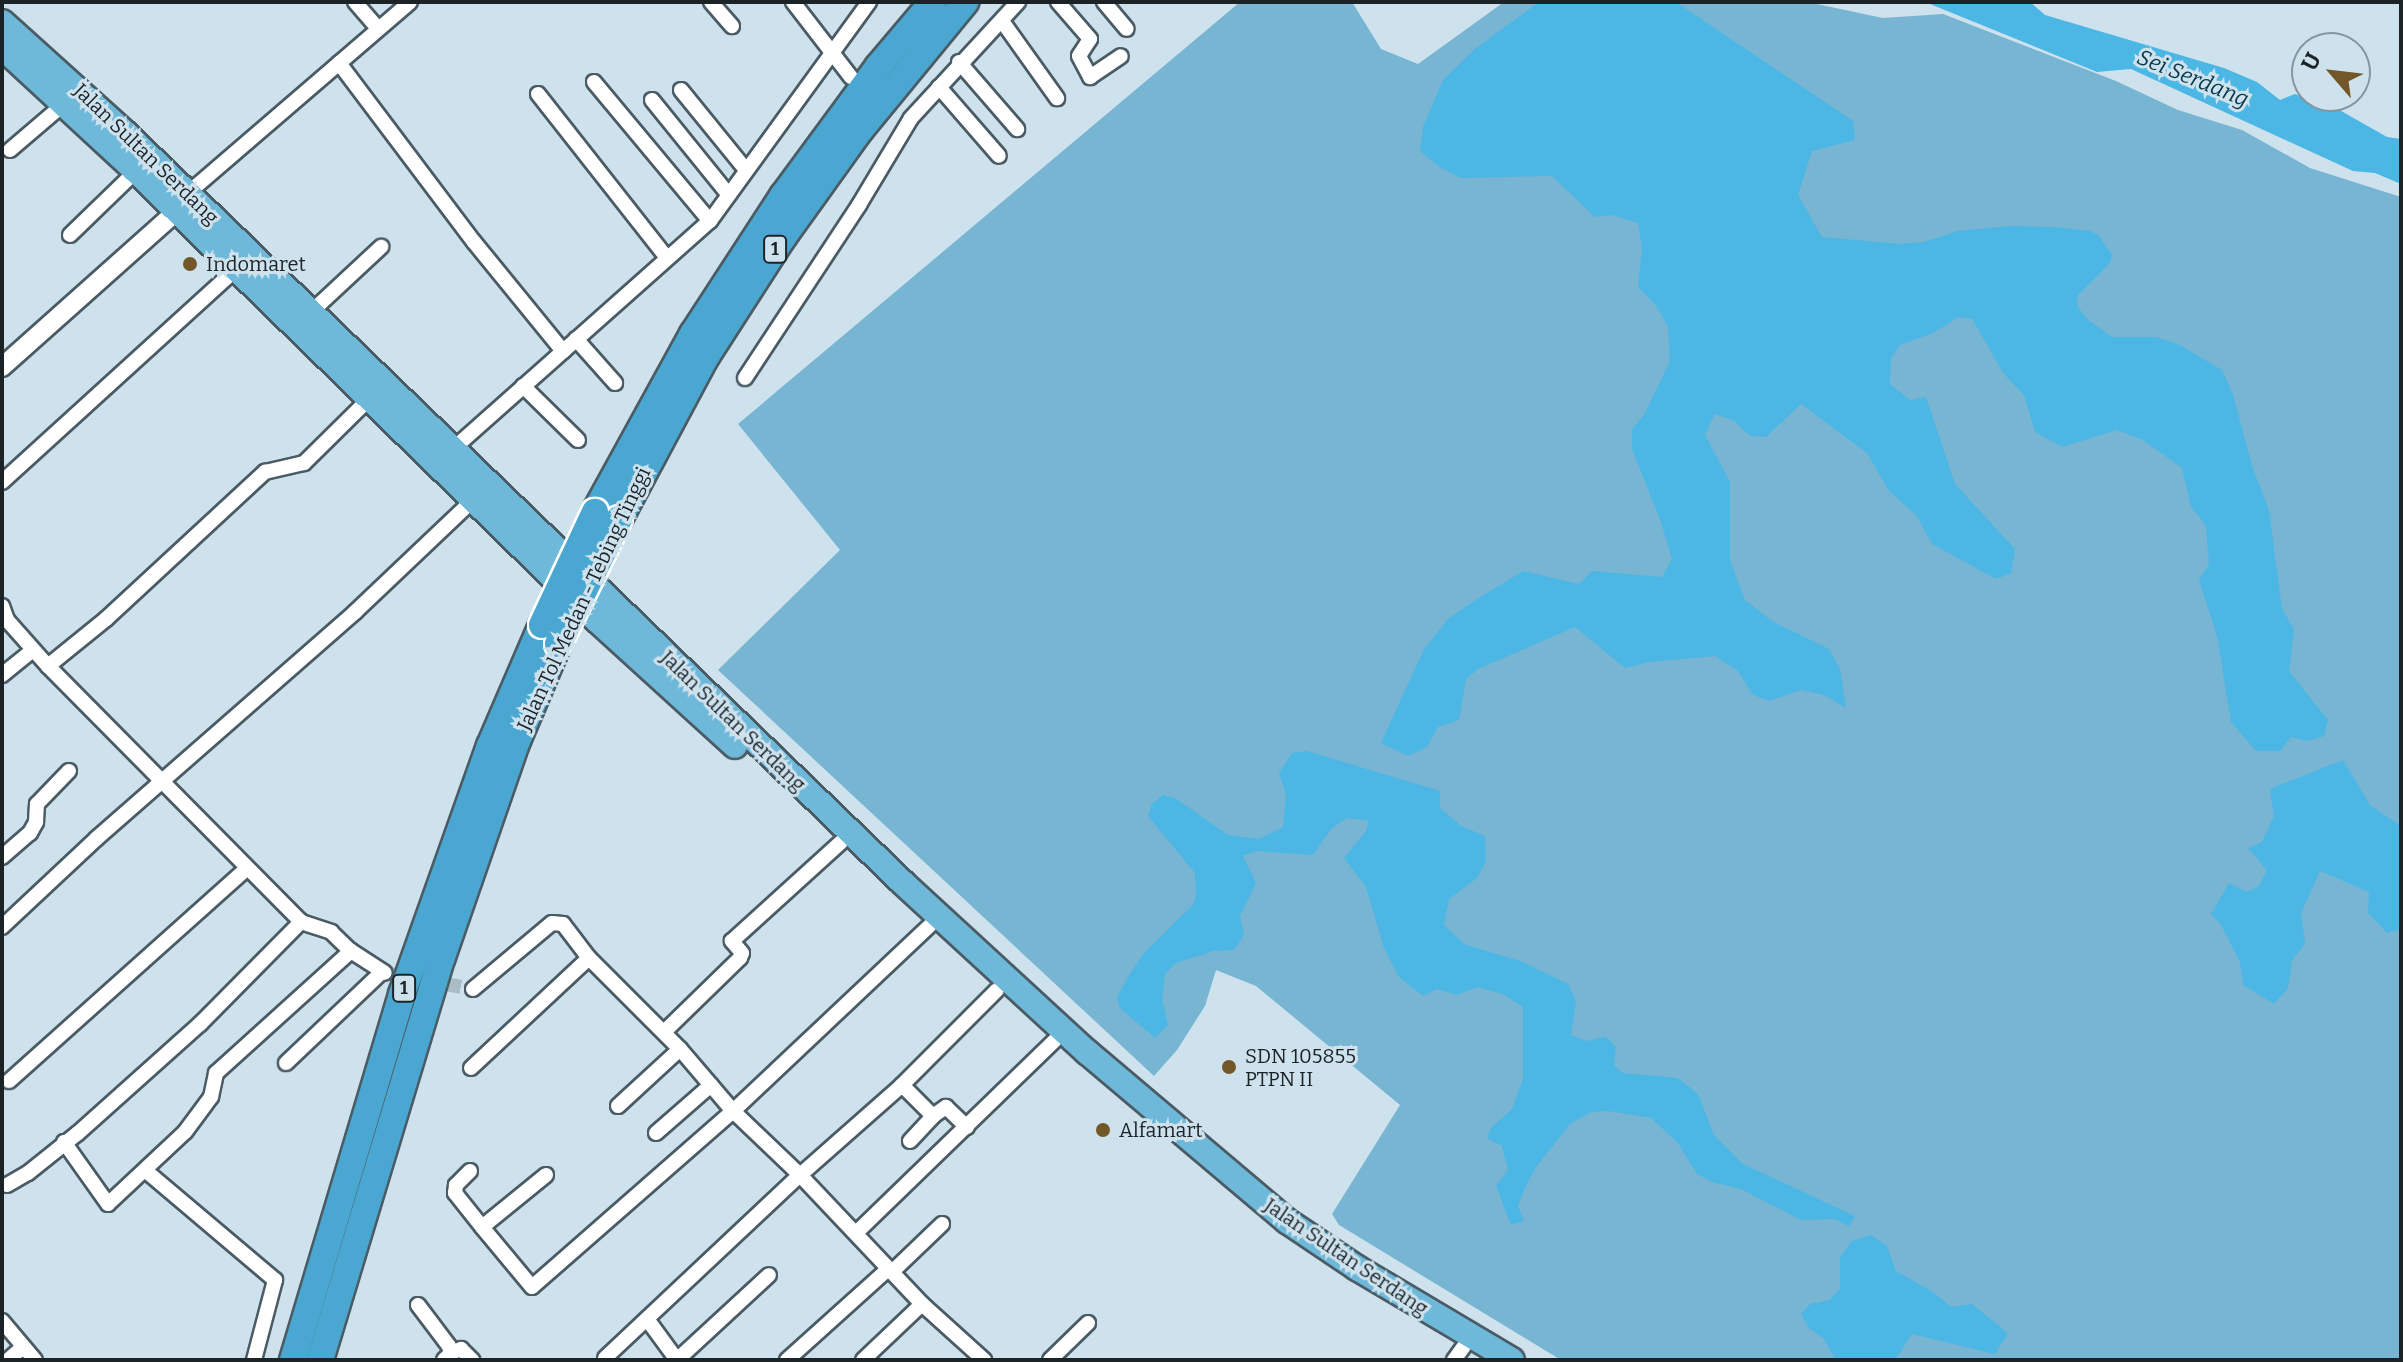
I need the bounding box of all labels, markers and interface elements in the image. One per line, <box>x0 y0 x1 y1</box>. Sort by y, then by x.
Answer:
north arrow <box>2291 32 2371 112</box>
water label: Sei Serdang <box>2133 44 2253 112</box>
text: U <box>2295 48 2327 75</box>
street label: Jalan Sultan Serdang <box>69 79 223 229</box>
road number: 1 <box>763 235 787 263</box>
place label: Indomaret <box>206 252 306 276</box>
marker: Indomaret <box>181 255 199 273</box>
street label: Jalan Tol Medan - Tebing Tinggi <box>512 463 656 735</box>
street label: Jalan Sultan Serdang <box>656 646 810 796</box>
road number: 1 <box>392 974 416 1002</box>
place label: SDN 105855 PTPN II <box>1245 1044 1356 1091</box>
marker: SDN 105855 PTPN II <box>1220 1058 1238 1076</box>
place label: Alfamart <box>1119 1118 1203 1142</box>
marker: Alfamart <box>1094 1121 1112 1139</box>
street label: Jalan Sultan Serdang <box>1260 1193 1432 1321</box>

